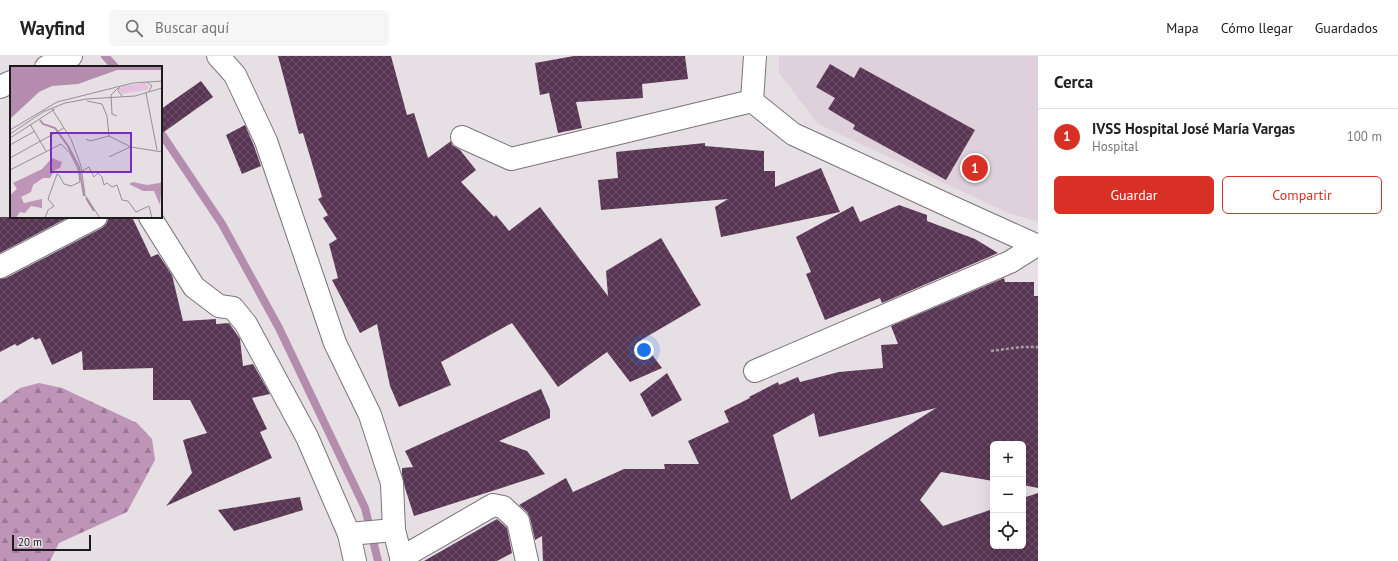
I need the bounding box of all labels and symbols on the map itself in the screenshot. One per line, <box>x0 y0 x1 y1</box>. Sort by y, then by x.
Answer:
inset map <box>10 66 162 218</box>
pin: 1 <box>962 153 988 183</box>
your location <box>634 340 654 360</box>
scale bar <box>12 533 91 552</box>

